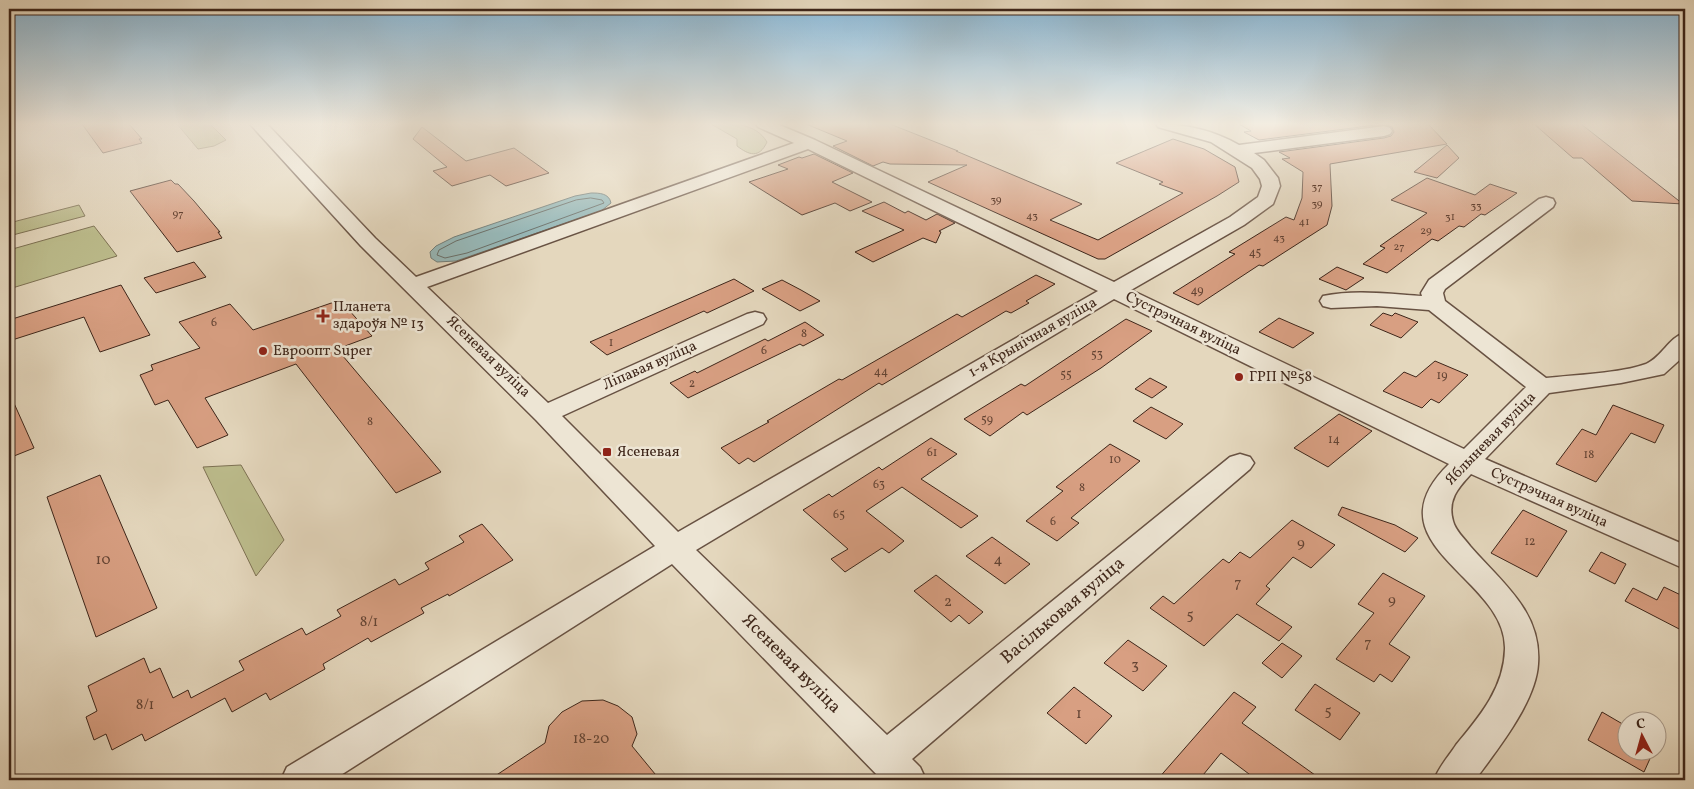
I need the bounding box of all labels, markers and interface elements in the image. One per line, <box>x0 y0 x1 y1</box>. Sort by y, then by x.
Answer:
house number: 37 <box>1312 180 1322 195</box>
house number: 39 <box>990 193 1002 208</box>
house number: 39 <box>1311 197 1323 212</box>
house number: 33 <box>1470 199 1482 214</box>
house number: 97 <box>172 207 184 222</box>
house number: 43 <box>1026 209 1038 224</box>
house number: 31 <box>1445 210 1455 225</box>
house number: 41 <box>1299 215 1309 230</box>
house number: 29 <box>1420 224 1432 239</box>
house number: 43 <box>1273 231 1285 246</box>
house number: 27 <box>1394 240 1404 255</box>
house number: 45 <box>1249 245 1262 261</box>
house number: 49 <box>1190 283 1204 299</box>
street label: Сустрэчная вуліца <box>1122 287 1244 361</box>
street label: 1-я Крынічная вуліца <box>965 293 1101 383</box>
place label: Планета здароўя № 13 <box>333 297 424 335</box>
marker: Планета здароўя № 13 <box>317 310 329 322</box>
street label: Ясеневая вуліца <box>441 311 535 403</box>
house number: 6 <box>211 315 217 331</box>
house number: 8 <box>801 326 807 342</box>
house number: 1 <box>609 335 613 351</box>
street label: Ліпавая вуліца <box>600 336 700 396</box>
place label: Евроопт Super <box>273 341 372 362</box>
house number: 6 <box>761 343 767 359</box>
marker: Евроопт Super <box>257 345 269 357</box>
house number: 53 <box>1091 347 1103 363</box>
house number: 44 <box>874 364 888 380</box>
house number: 55 <box>1060 367 1072 383</box>
place label: ГРП №58 <box>1249 367 1312 388</box>
house number: 19 <box>1437 368 1447 384</box>
marker: ГРП №58 <box>1233 371 1245 383</box>
house number: 2 <box>689 376 695 392</box>
street label: Яблыневая вуліца <box>1441 388 1541 490</box>
house number: 59 <box>981 412 993 428</box>
house number: 8 <box>367 414 373 430</box>
house number: 14 <box>1328 432 1340 448</box>
place label: Ясеневая <box>617 442 680 463</box>
house number: 61 <box>927 445 937 461</box>
marker: Ясеневая <box>601 446 613 458</box>
house number: 18 <box>1584 447 1594 463</box>
house number: 10 <box>1109 452 1121 468</box>
street label: Сустрэчная вуліца <box>1487 463 1611 533</box>
house number: 63 <box>873 477 885 493</box>
house number: 8 <box>1079 480 1085 496</box>
house number: 65 <box>833 507 845 523</box>
house number: 6 <box>1050 514 1056 530</box>
house number: 9 <box>1297 533 1305 554</box>
house number: 12 <box>1524 534 1536 550</box>
house number: 10 <box>96 550 110 571</box>
house number: 4 <box>994 550 1003 571</box>
street label: Васільковая вуліца <box>996 552 1130 670</box>
house number: 7 <box>1234 573 1242 594</box>
house number: 9 <box>1388 590 1396 611</box>
house number: 2 <box>944 592 952 613</box>
house number: 5 <box>1186 605 1194 626</box>
street label: Ясеневая вуліца <box>736 609 846 719</box>
house number: 8/1 <box>360 612 378 633</box>
house number: 7 <box>1364 633 1372 654</box>
house number: 3 <box>1131 655 1139 676</box>
house number: 8/1 <box>136 695 154 716</box>
house number: 5 <box>1324 701 1332 722</box>
house number: 1 <box>1076 704 1082 725</box>
north arrow <box>1616 712 1666 762</box>
text: С <box>1635 715 1646 734</box>
house number: 18-20 <box>573 729 609 750</box>

